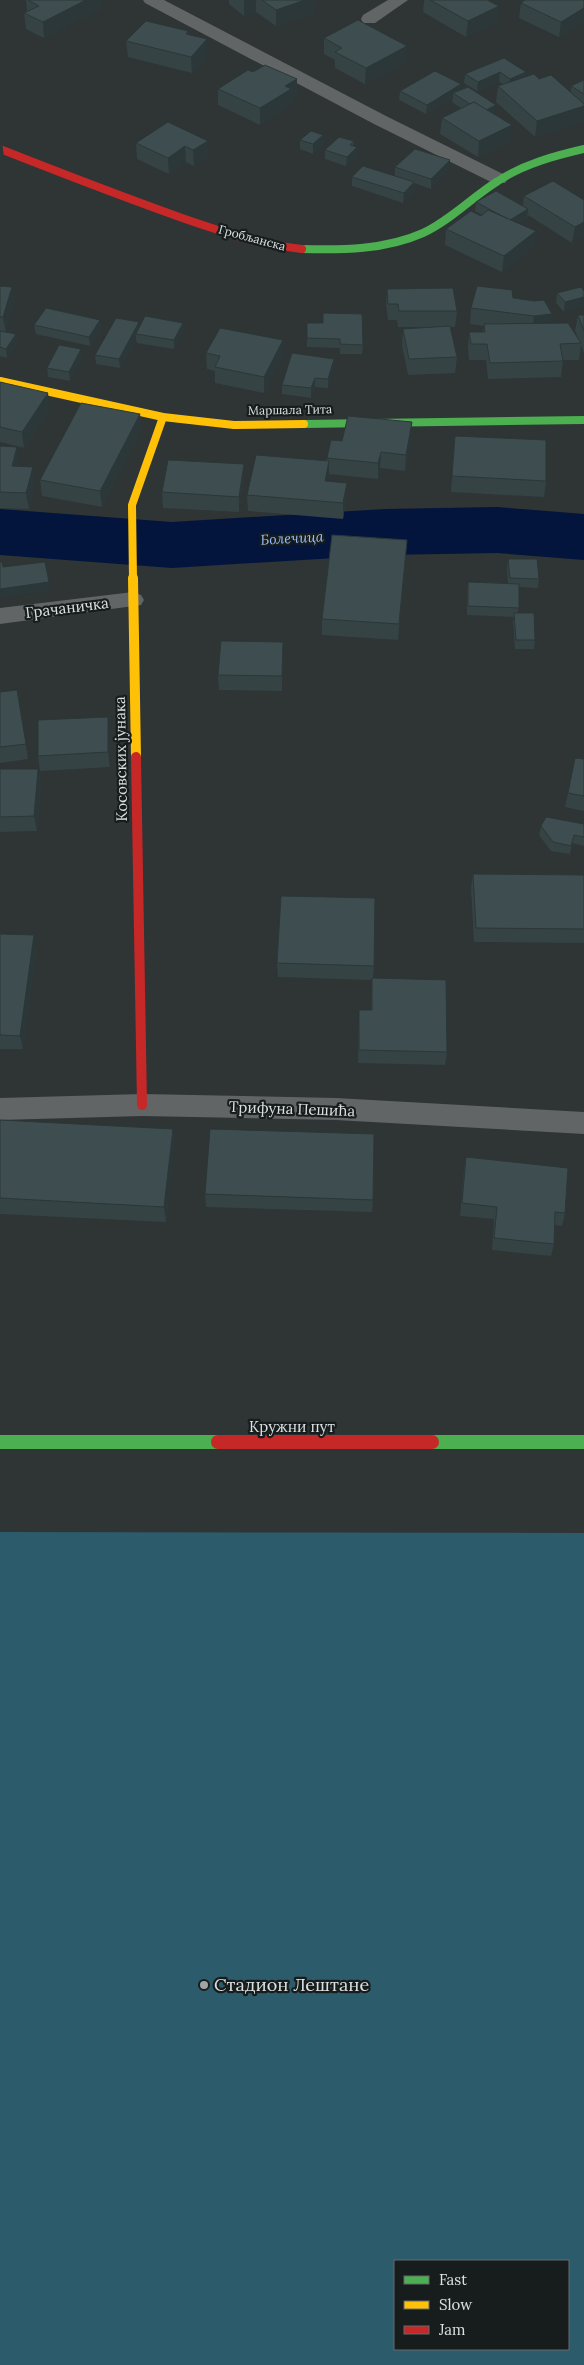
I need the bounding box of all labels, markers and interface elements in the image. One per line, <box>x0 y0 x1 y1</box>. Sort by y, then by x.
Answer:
street label: Гробљанска <box>217 221 287 254</box>
street label: Маршала Тита <box>248 401 332 418</box>
water label: Болечица <box>260 527 324 549</box>
street label: Грачаничка <box>24 593 110 622</box>
street label: Косовских јунака <box>110 696 131 822</box>
street label: Трифуна Пешића <box>229 1097 356 1120</box>
street label: Кружни пут <box>249 1417 335 1436</box>
place label: Стадион Лештане <box>214 1973 369 1996</box>
marker: Стадион Лештане <box>198 1979 210 1991</box>
legend <box>394 2260 569 2350</box>
text: Fast <box>439 2270 467 2289</box>
text: Slow <box>439 2295 472 2314</box>
text: Jam <box>438 2320 466 2339</box>

